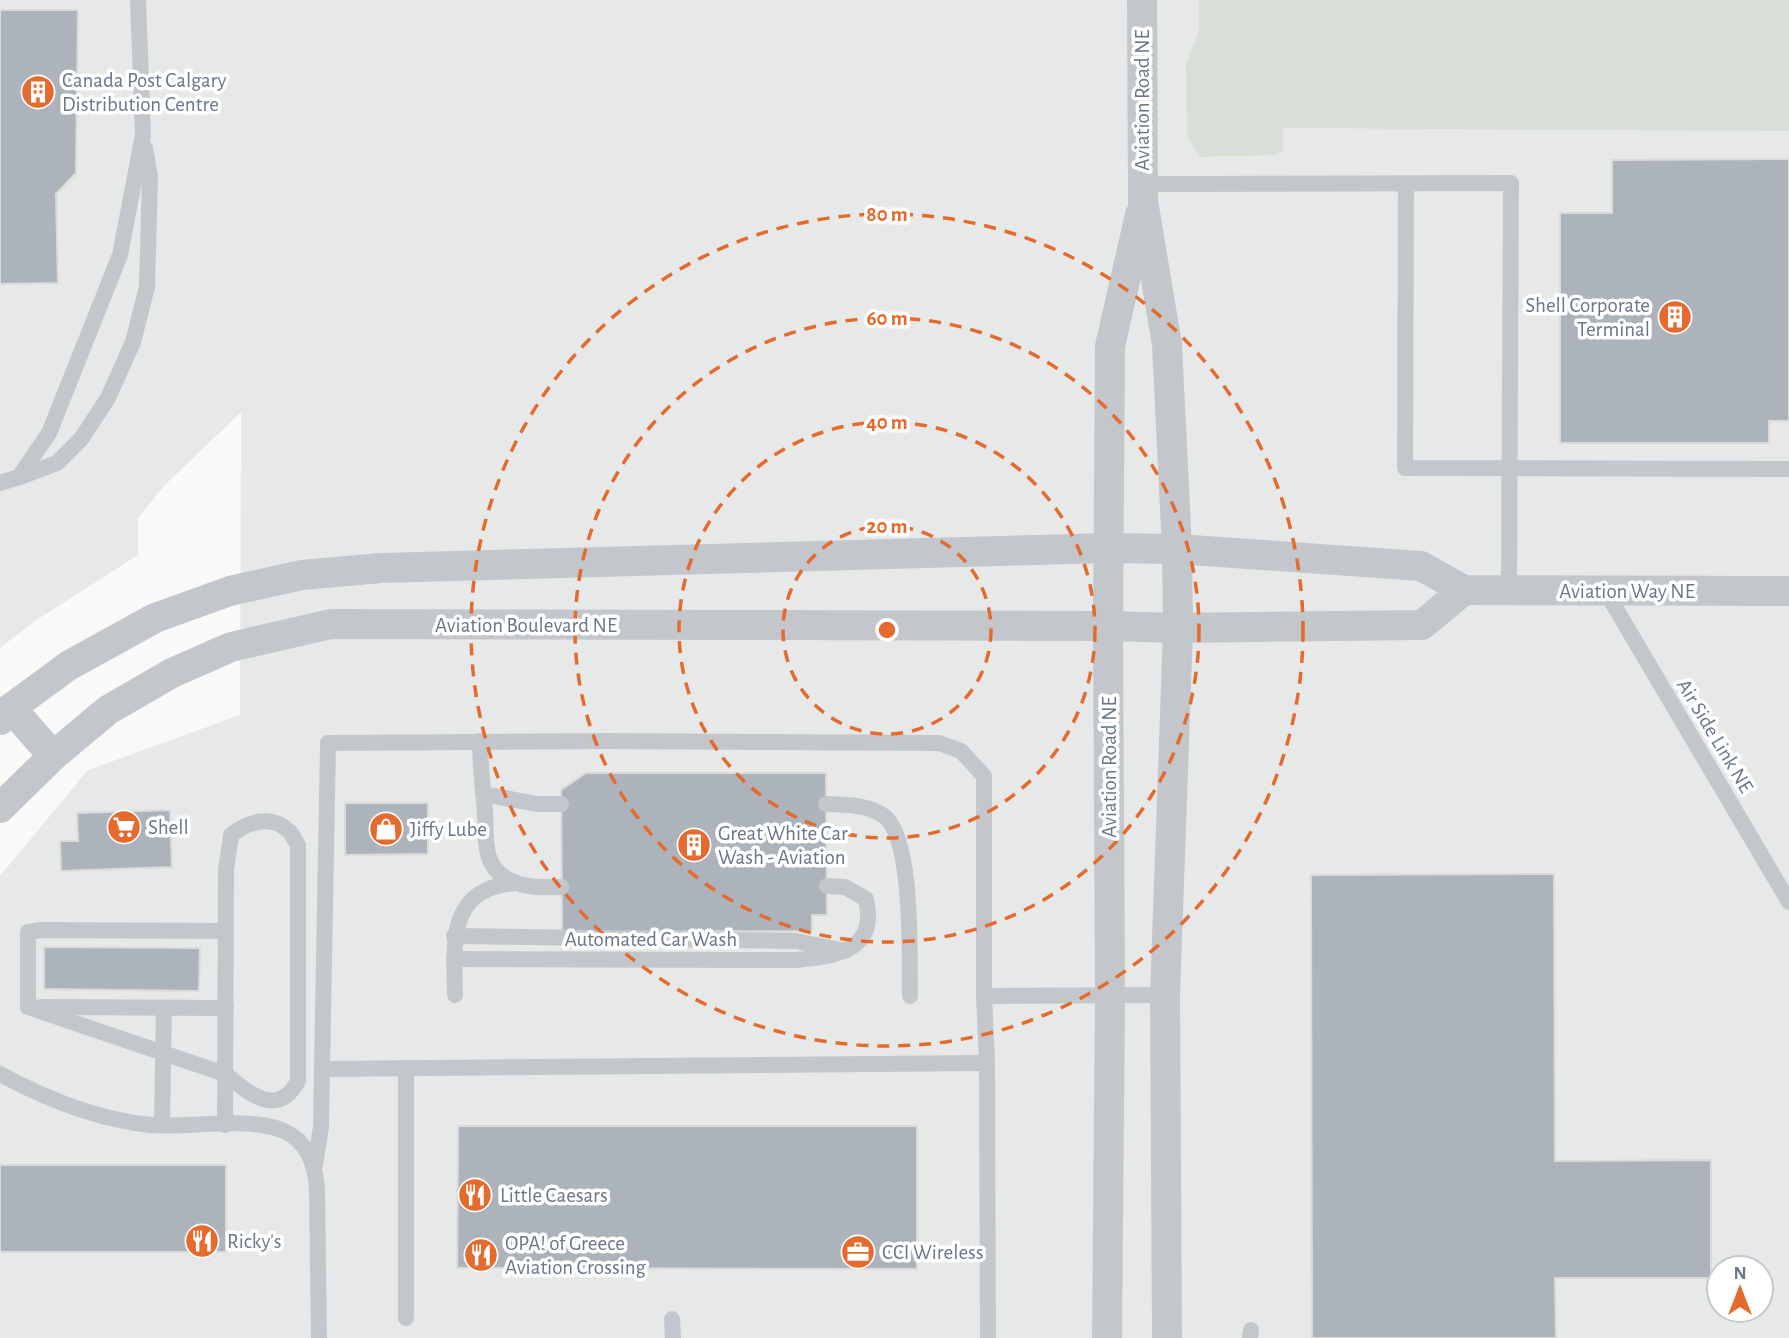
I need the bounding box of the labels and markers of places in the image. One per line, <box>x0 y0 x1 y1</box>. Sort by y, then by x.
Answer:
place label: Canada Post Calgary Distribution Centre <box>62 70 227 115</box>
building icon: Canada Post Calgary Distribution Centre <box>19 73 57 111</box>
place label: Shell Corporate Terminal <box>1525 295 1650 340</box>
building icon: Shell Corporate Terminal <box>1656 298 1694 336</box>
centre of rings <box>875 618 899 642</box>
supermarket icon: Shell <box>105 808 143 846</box>
shop icon: Jiffy Lube <box>367 810 405 848</box>
place label: Shell <box>148 817 189 838</box>
place label: Jiffy Lube <box>410 819 487 840</box>
place label: Great White Car Wash - Aviation <box>718 823 848 868</box>
building icon: Great White Car Wash - Aviation <box>675 826 713 864</box>
restaurant icon: Little Caesars <box>456 1176 494 1214</box>
place label: Little Caesars <box>500 1185 608 1206</box>
restaurant icon: Ricky's <box>183 1222 221 1260</box>
place label: Ricky's <box>227 1231 282 1252</box>
place label: OPA! of Greece Aviation Crossing <box>505 1233 647 1278</box>
office icon: CCI Wireless <box>839 1233 877 1271</box>
restaurant icon: OPA! of Greece Aviation Crossing <box>462 1236 500 1274</box>
place label: CCI Wireless <box>882 1242 984 1263</box>

